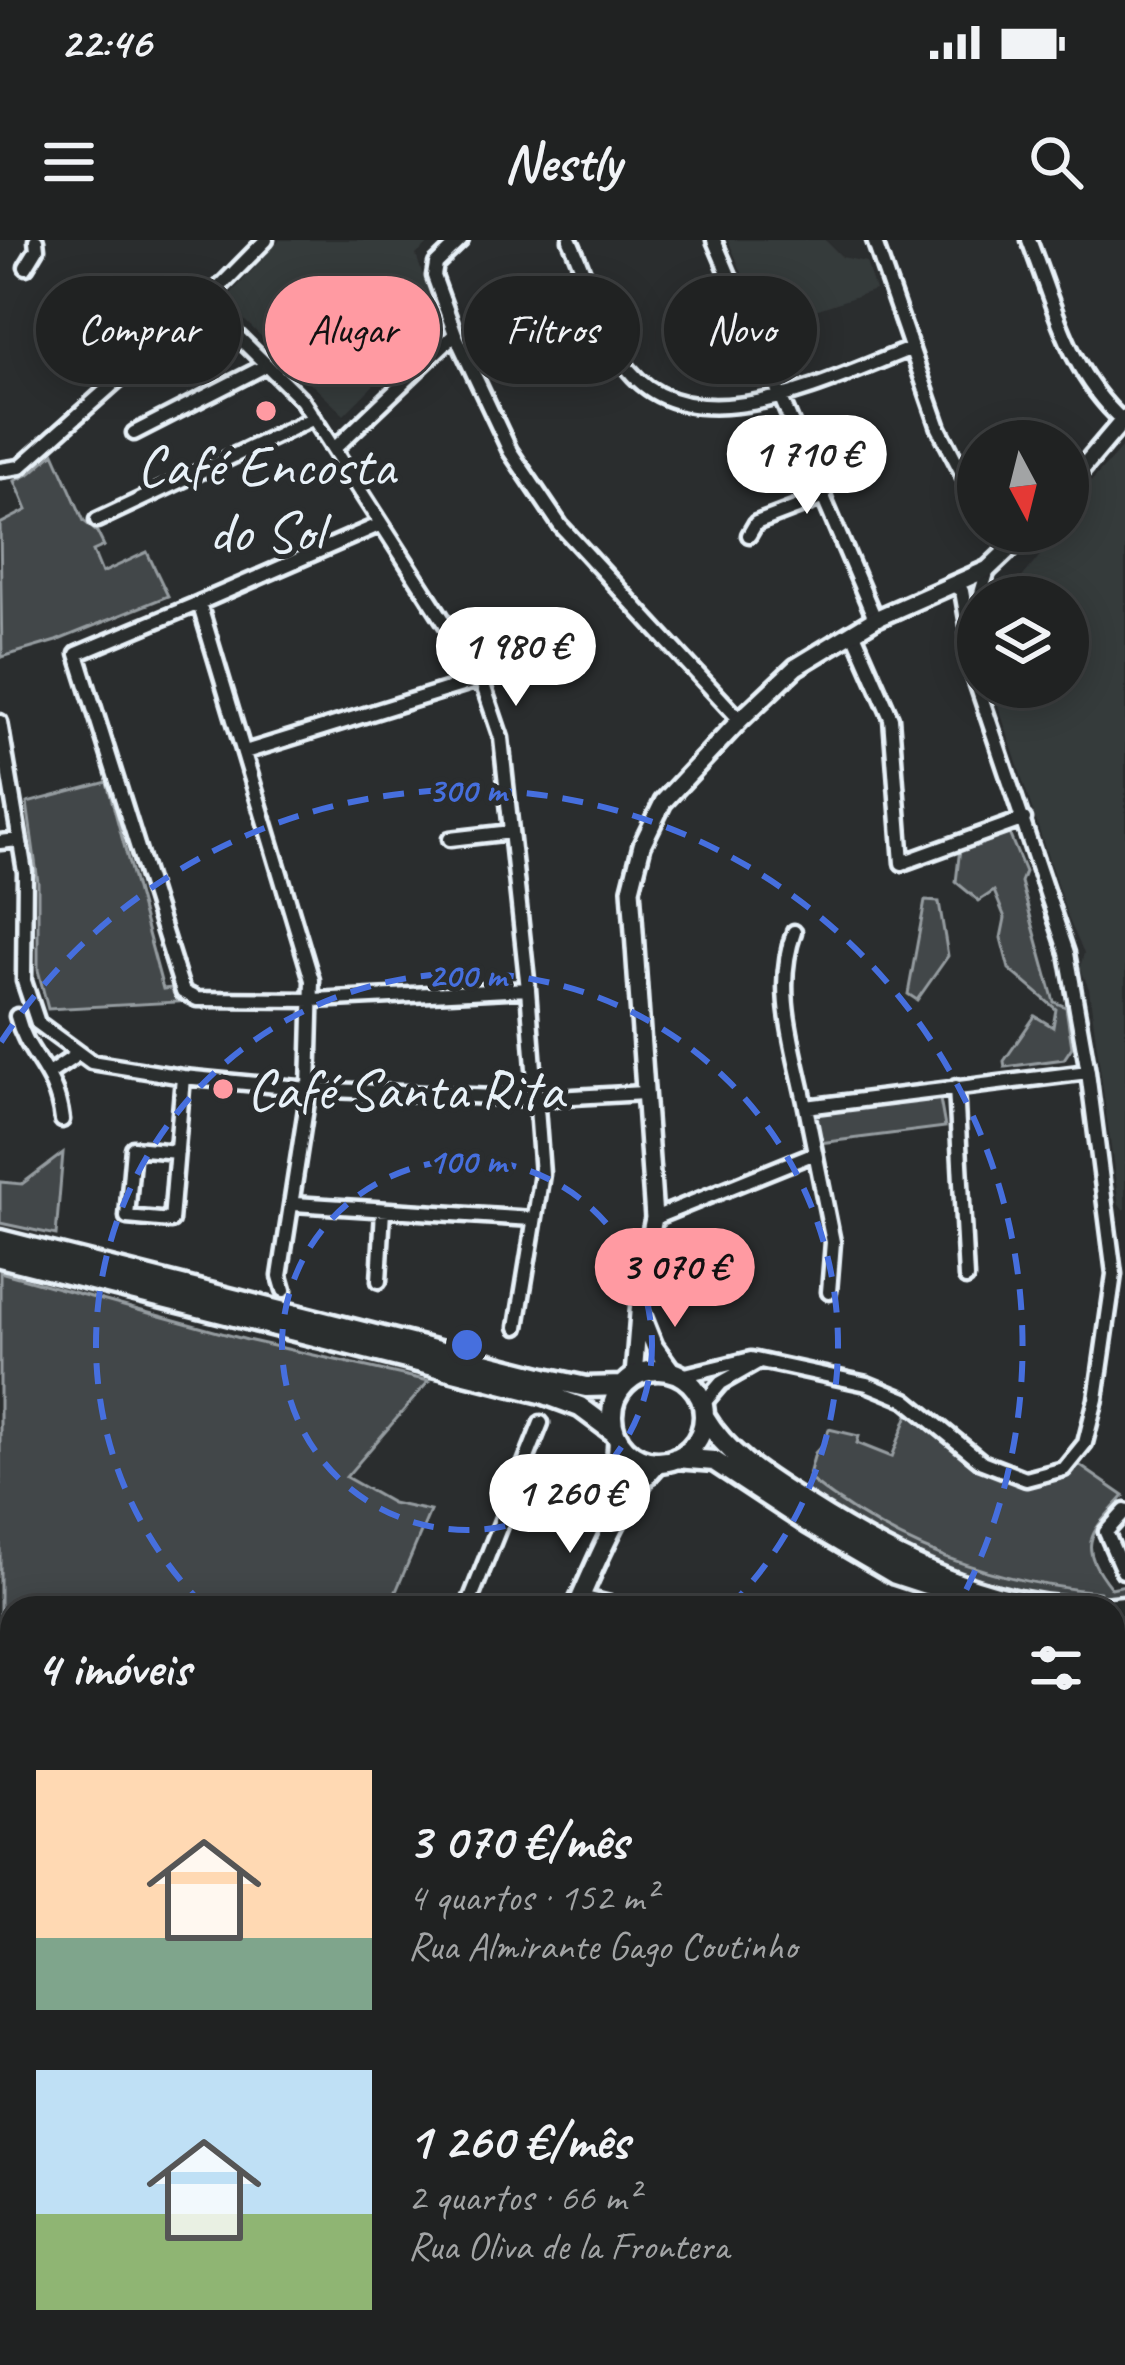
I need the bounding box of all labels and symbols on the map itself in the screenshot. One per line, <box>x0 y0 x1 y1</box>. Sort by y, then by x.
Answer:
marker: Café Encosta do Sol <box>253 398 279 424</box>
pin: 1 710 € <box>696 415 918 517</box>
north arrow <box>957 420 1089 552</box>
place label: Café Encosta do Sol <box>137 430 398 568</box>
pin: 1 980 € <box>405 607 627 709</box>
text: 300 m <box>428 767 509 813</box>
text: 200 m <box>428 952 509 998</box>
place label: Café Santa Rita <box>247 1054 568 1126</box>
marker: Café Santa Rita <box>210 1076 236 1102</box>
text: 100 m <box>428 1138 509 1184</box>
pin: 3 070 € <box>564 1228 786 1330</box>
centre of rings <box>446 1324 488 1366</box>
pin: 1 260 € <box>459 1454 681 1556</box>

